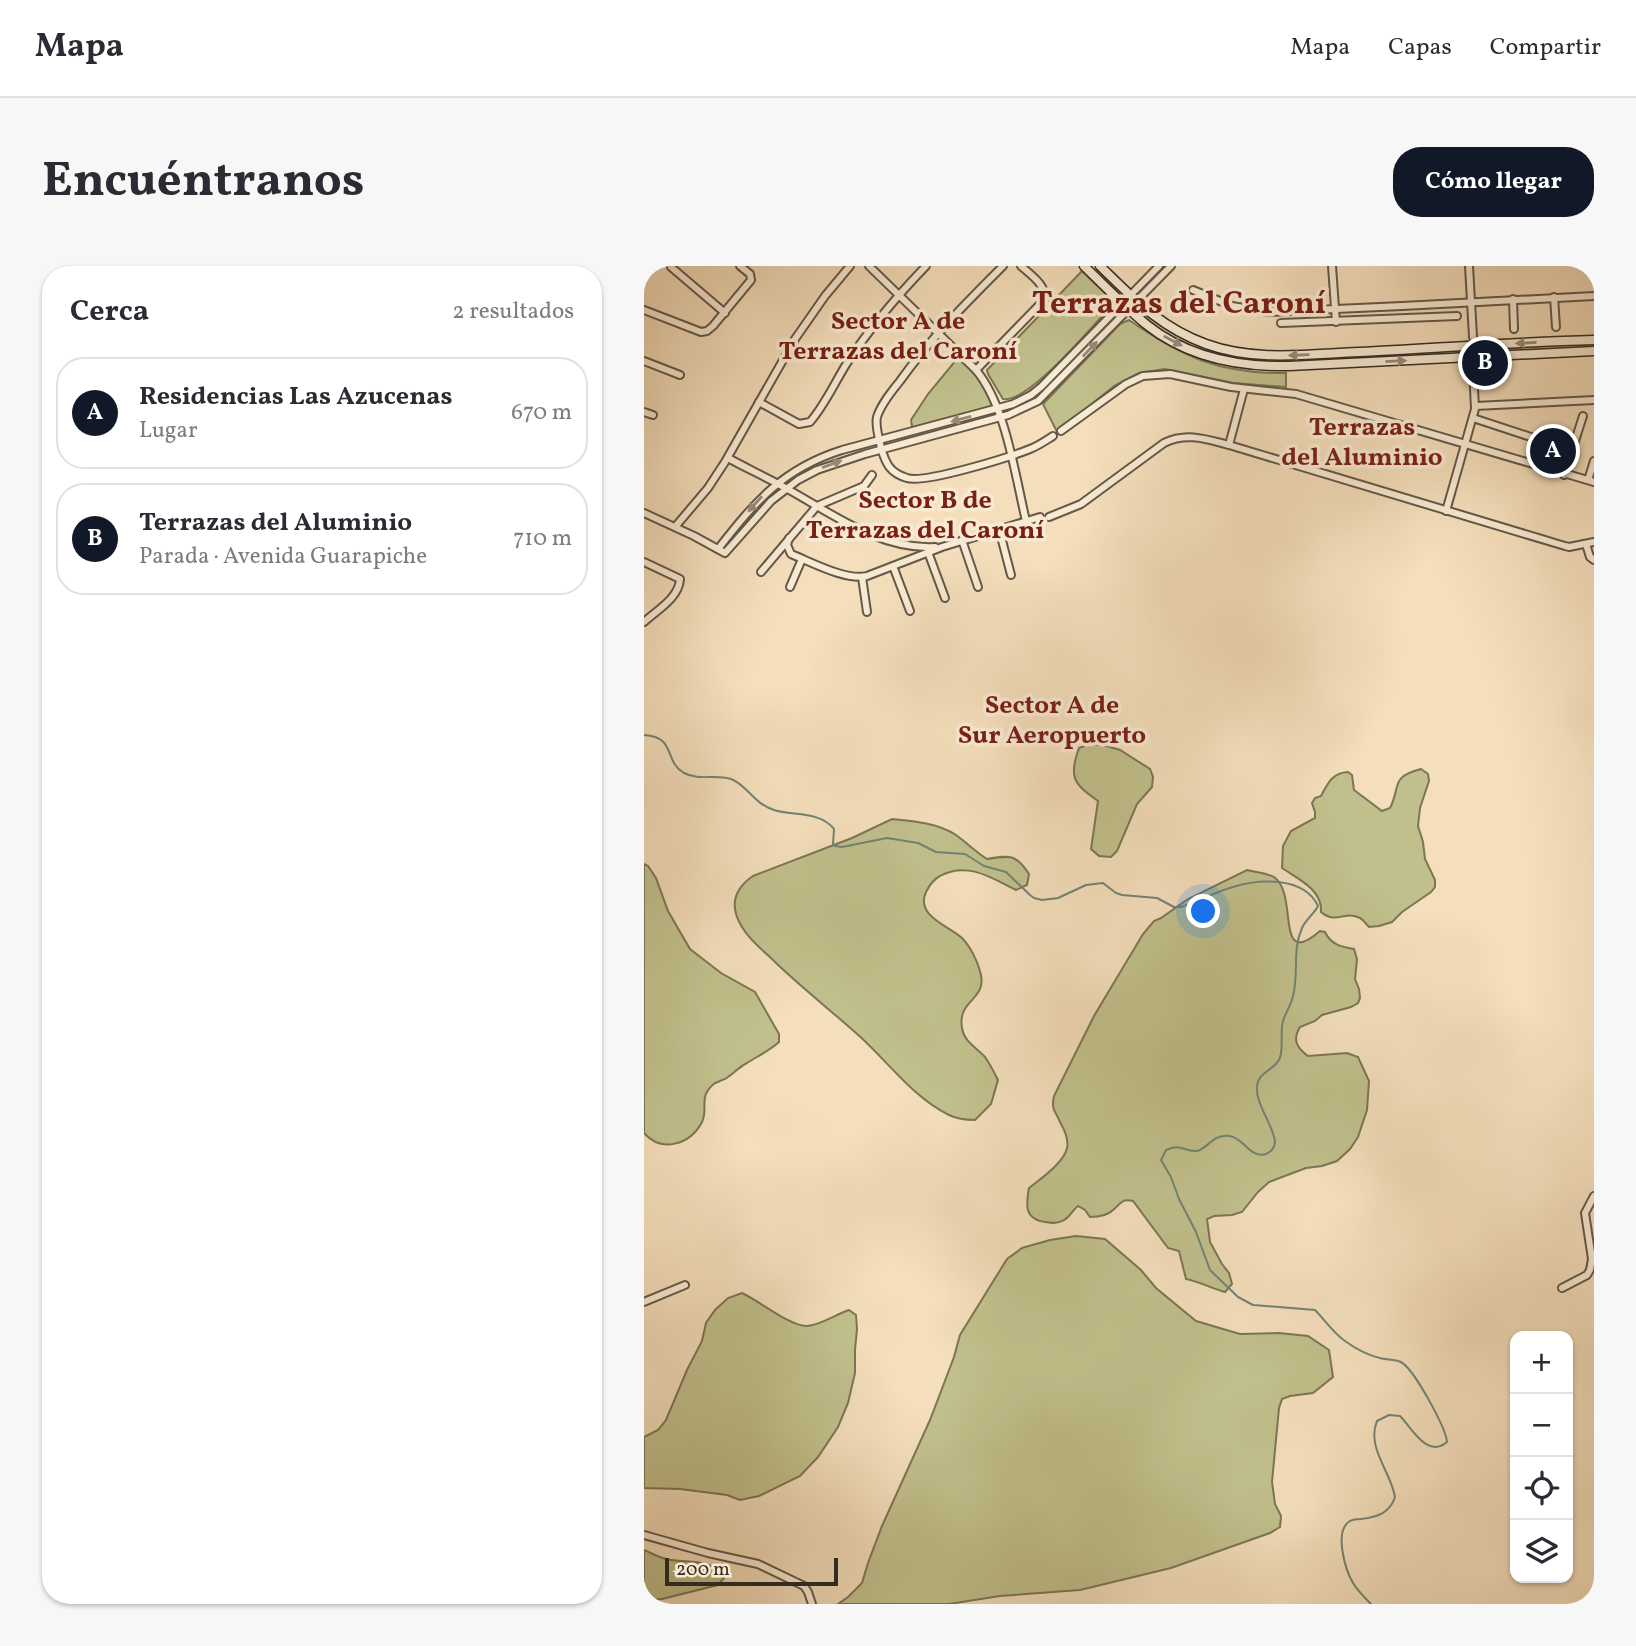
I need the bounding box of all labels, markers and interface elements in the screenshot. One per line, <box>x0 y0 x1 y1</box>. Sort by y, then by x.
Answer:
text: Mapa <box>35 25 124 71</box>
text: Mapa <box>1290 31 1350 65</box>
text: Capas <box>1388 31 1452 65</box>
text: Compartir <box>1490 31 1601 65</box>
button: Cómo llegar <box>1393 147 1594 217</box>
text: Encuéntranos <box>42 148 364 217</box>
district label: Terrazas del Caroní <box>1032 283 1326 327</box>
text: Cerca <box>70 291 149 333</box>
text: 2 resultados <box>452 296 574 328</box>
district label: Sector A de Terrazas del Caroní <box>778 304 1018 370</box>
one-way arrow <box>1164 335 1184 347</box>
pin: B <box>1462 337 1508 389</box>
one-way arrow <box>1515 337 1537 348</box>
one-way arrow <box>1081 341 1097 358</box>
one-way arrow <box>1287 349 1309 360</box>
one-way arrow <box>1386 356 1408 367</box>
text: Residencias Las Azucenas <box>139 379 453 415</box>
text: A <box>87 397 103 429</box>
text: 670 m <box>511 397 572 429</box>
district label: Terrazas del Aluminio <box>1281 410 1443 476</box>
one-way arrow <box>950 414 972 425</box>
text: Lugar <box>139 415 198 447</box>
pin: A <box>1530 425 1576 477</box>
one-way arrow <box>822 458 843 469</box>
district label: Sector B de Terrazas del Caroní <box>805 483 1045 549</box>
one-way arrow <box>747 495 763 512</box>
text: Terrazas del Aluminio <box>139 505 412 541</box>
text: B <box>87 523 103 555</box>
text: 710 m <box>513 523 572 555</box>
text: Parada · Avenida Guarapiche <box>139 541 427 573</box>
district label: Sector A de Sur Aeropuerto <box>958 688 1146 754</box>
your location <box>1186 894 1220 928</box>
map controls <box>1510 1331 1573 1583</box>
button: + <box>1510 1331 1573 1394</box>
button: − <box>1510 1394 1573 1457</box>
button: locate <box>1510 1457 1573 1520</box>
button: layers <box>1510 1520 1573 1583</box>
scale bar <box>665 1555 838 1587</box>
text: 200 m <box>676 1557 730 1583</box>

